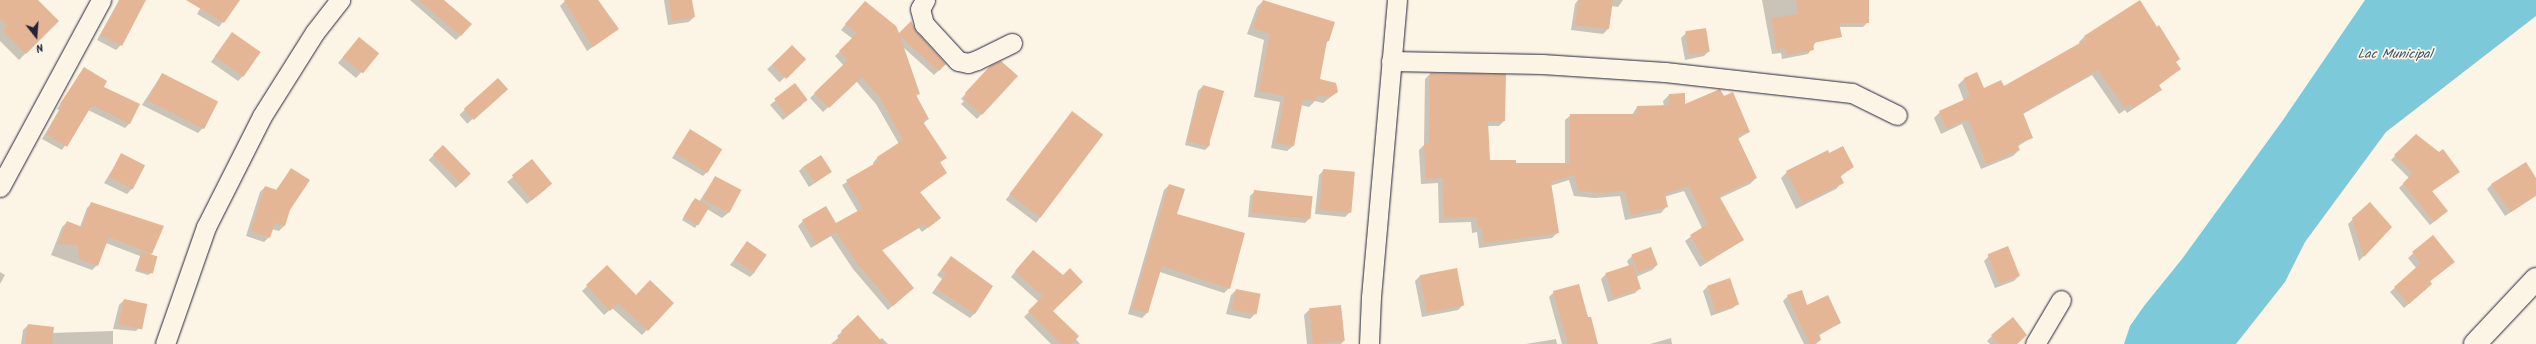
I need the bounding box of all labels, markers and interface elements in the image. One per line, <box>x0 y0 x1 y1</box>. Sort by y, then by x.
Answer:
north arrow <box>16 16 56 56</box>
text: N <box>34 38 45 57</box>
water label: Lac Municipal <box>2357 47 2433 63</box>

